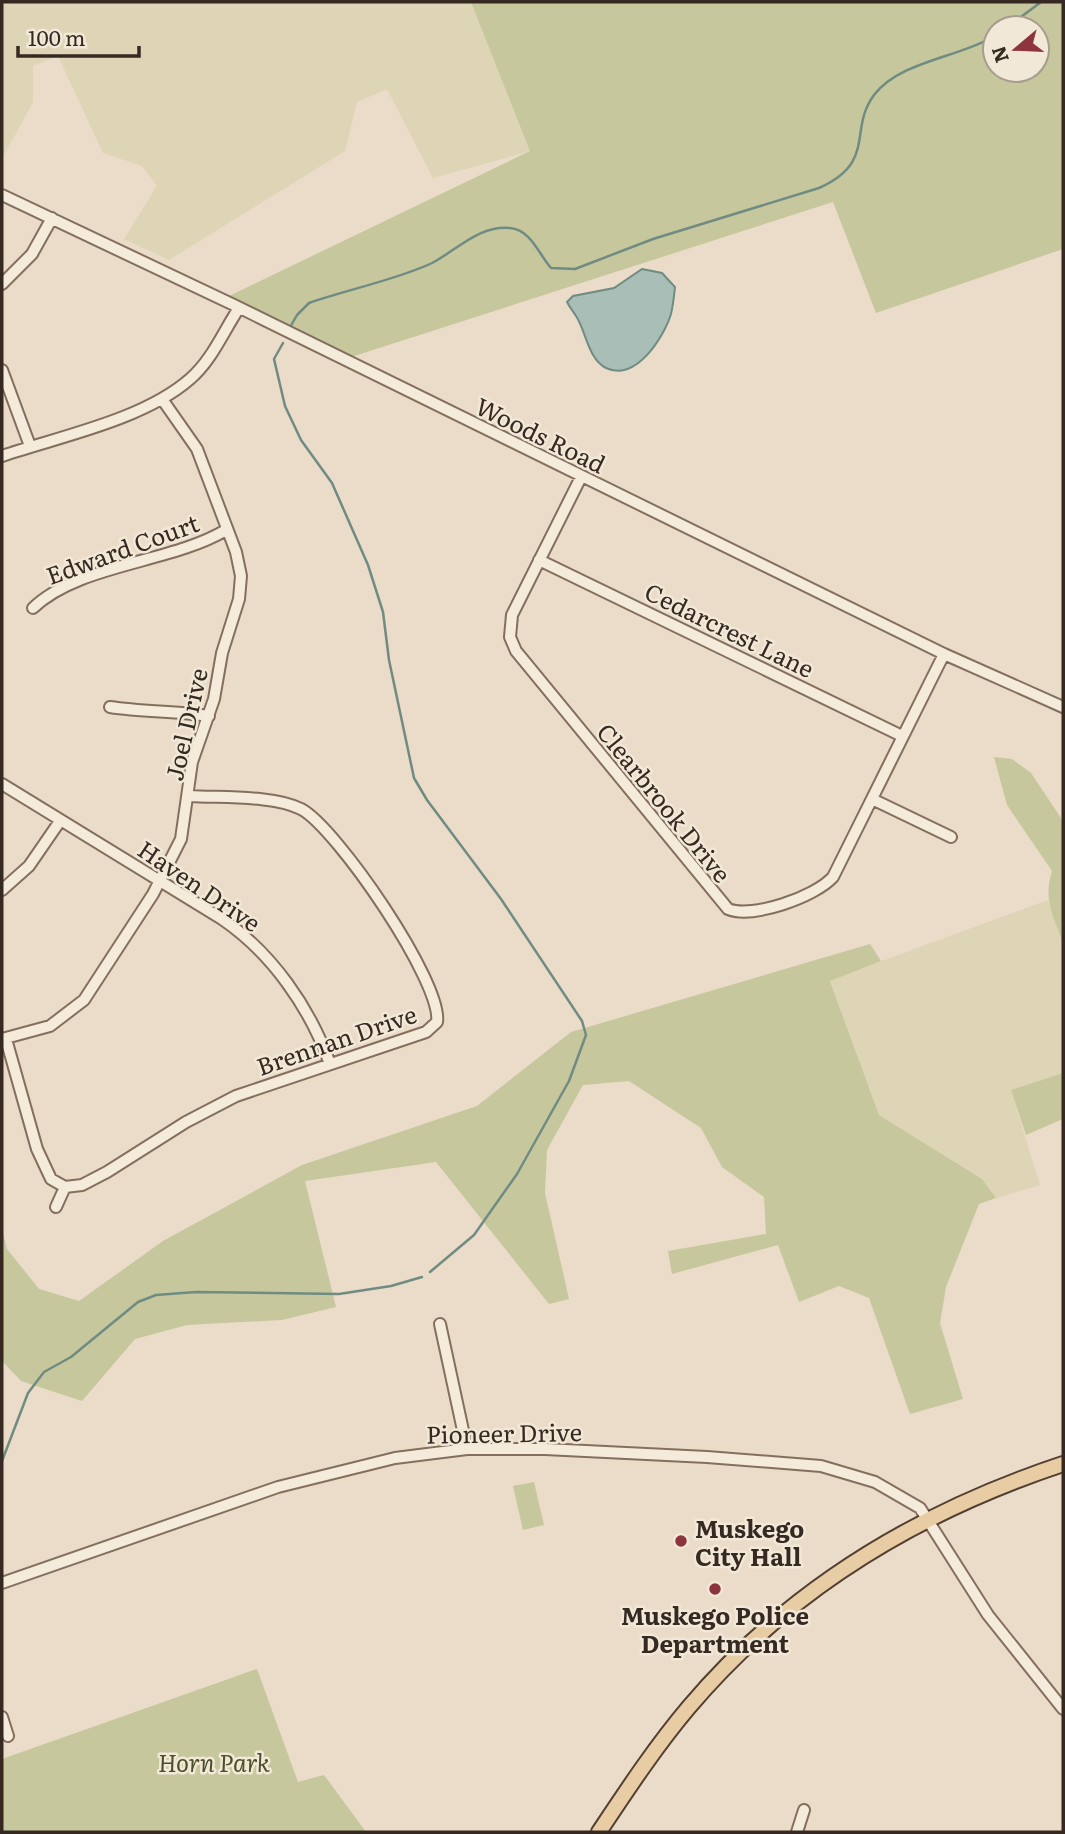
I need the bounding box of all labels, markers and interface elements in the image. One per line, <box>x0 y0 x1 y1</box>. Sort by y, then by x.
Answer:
scale bar <box>18 14 138 58</box>
north arrow <box>981 14 1051 84</box>
text: 100 m <box>28 21 85 52</box>
text: N <box>983 43 1015 67</box>
street label: Woods Road <box>470 387 612 481</box>
street label: Edward Court <box>41 504 204 592</box>
street label: Cedarcrest Lane <box>640 573 820 685</box>
street label: Joel Drive <box>155 664 215 784</box>
street label: Clearbrook Drive <box>590 715 740 889</box>
street label: Haven Drive <box>131 831 269 939</box>
street label: Brennan Drive <box>251 995 421 1083</box>
street label: Pioneer Drive <box>426 1413 582 1451</box>
place label: Muskego City Hall <box>695 1510 804 1573</box>
marker: Muskego City Hall <box>673 1533 689 1549</box>
marker: Muskego Police Department <box>707 1581 723 1597</box>
place label: Muskego Police Department <box>621 1597 809 1660</box>
park label: Horn Park <box>158 1744 271 1779</box>

